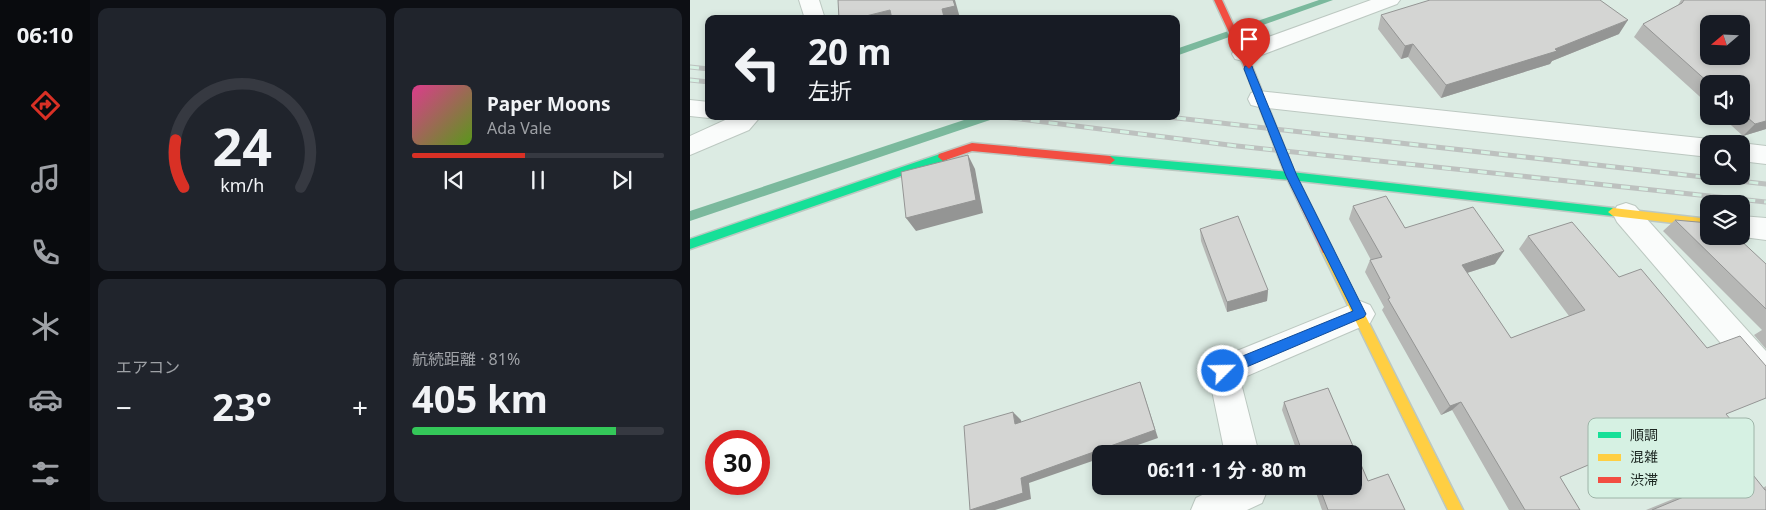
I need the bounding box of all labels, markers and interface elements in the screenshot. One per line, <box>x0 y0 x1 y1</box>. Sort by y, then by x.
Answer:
north arrow <box>1700 15 1750 65</box>
map controls <box>1700 15 1750 245</box>
pin <box>1228 18 1270 69</box>
text: 06:10 <box>17 19 73 49</box>
icon: arrive <box>1235 25 1263 53</box>
text: 20 m <box>808 28 891 75</box>
icon: left <box>725 35 790 100</box>
text: 左折 <box>808 75 852 105</box>
button: sound <box>1700 75 1750 125</box>
icon: directions <box>28 88 63 123</box>
text: Paper Moons <box>487 91 611 117</box>
text: 24 <box>212 110 272 181</box>
text: Ada Vale <box>487 117 552 139</box>
button: search <box>1700 135 1750 185</box>
icon: music <box>28 161 63 196</box>
icon: previous <box>440 166 468 194</box>
icon: pause <box>524 166 552 194</box>
icon: next <box>608 166 636 194</box>
text: km/h <box>220 173 264 197</box>
button: layers <box>1700 195 1750 245</box>
icon: phone <box>28 235 63 270</box>
icon: climate <box>28 309 63 344</box>
position arrow <box>1196 344 1248 396</box>
text: 航続距離 · 81% <box>412 348 520 370</box>
text: エアコン <box>116 356 180 378</box>
text: 405 km <box>412 372 548 424</box>
text: 23° <box>212 380 272 432</box>
icon: car <box>28 382 63 417</box>
text: − <box>116 388 132 426</box>
text: + <box>352 388 368 426</box>
legend <box>1588 418 1754 498</box>
text: 順調 <box>1630 425 1658 444</box>
speed limit sign: 30 <box>705 430 770 495</box>
text: 混雑 <box>1630 447 1658 466</box>
icon: filters <box>28 456 63 491</box>
text: 06:11 · 1 分 · 80 m <box>1147 457 1307 483</box>
text: 渋滞 <box>1630 470 1658 489</box>

